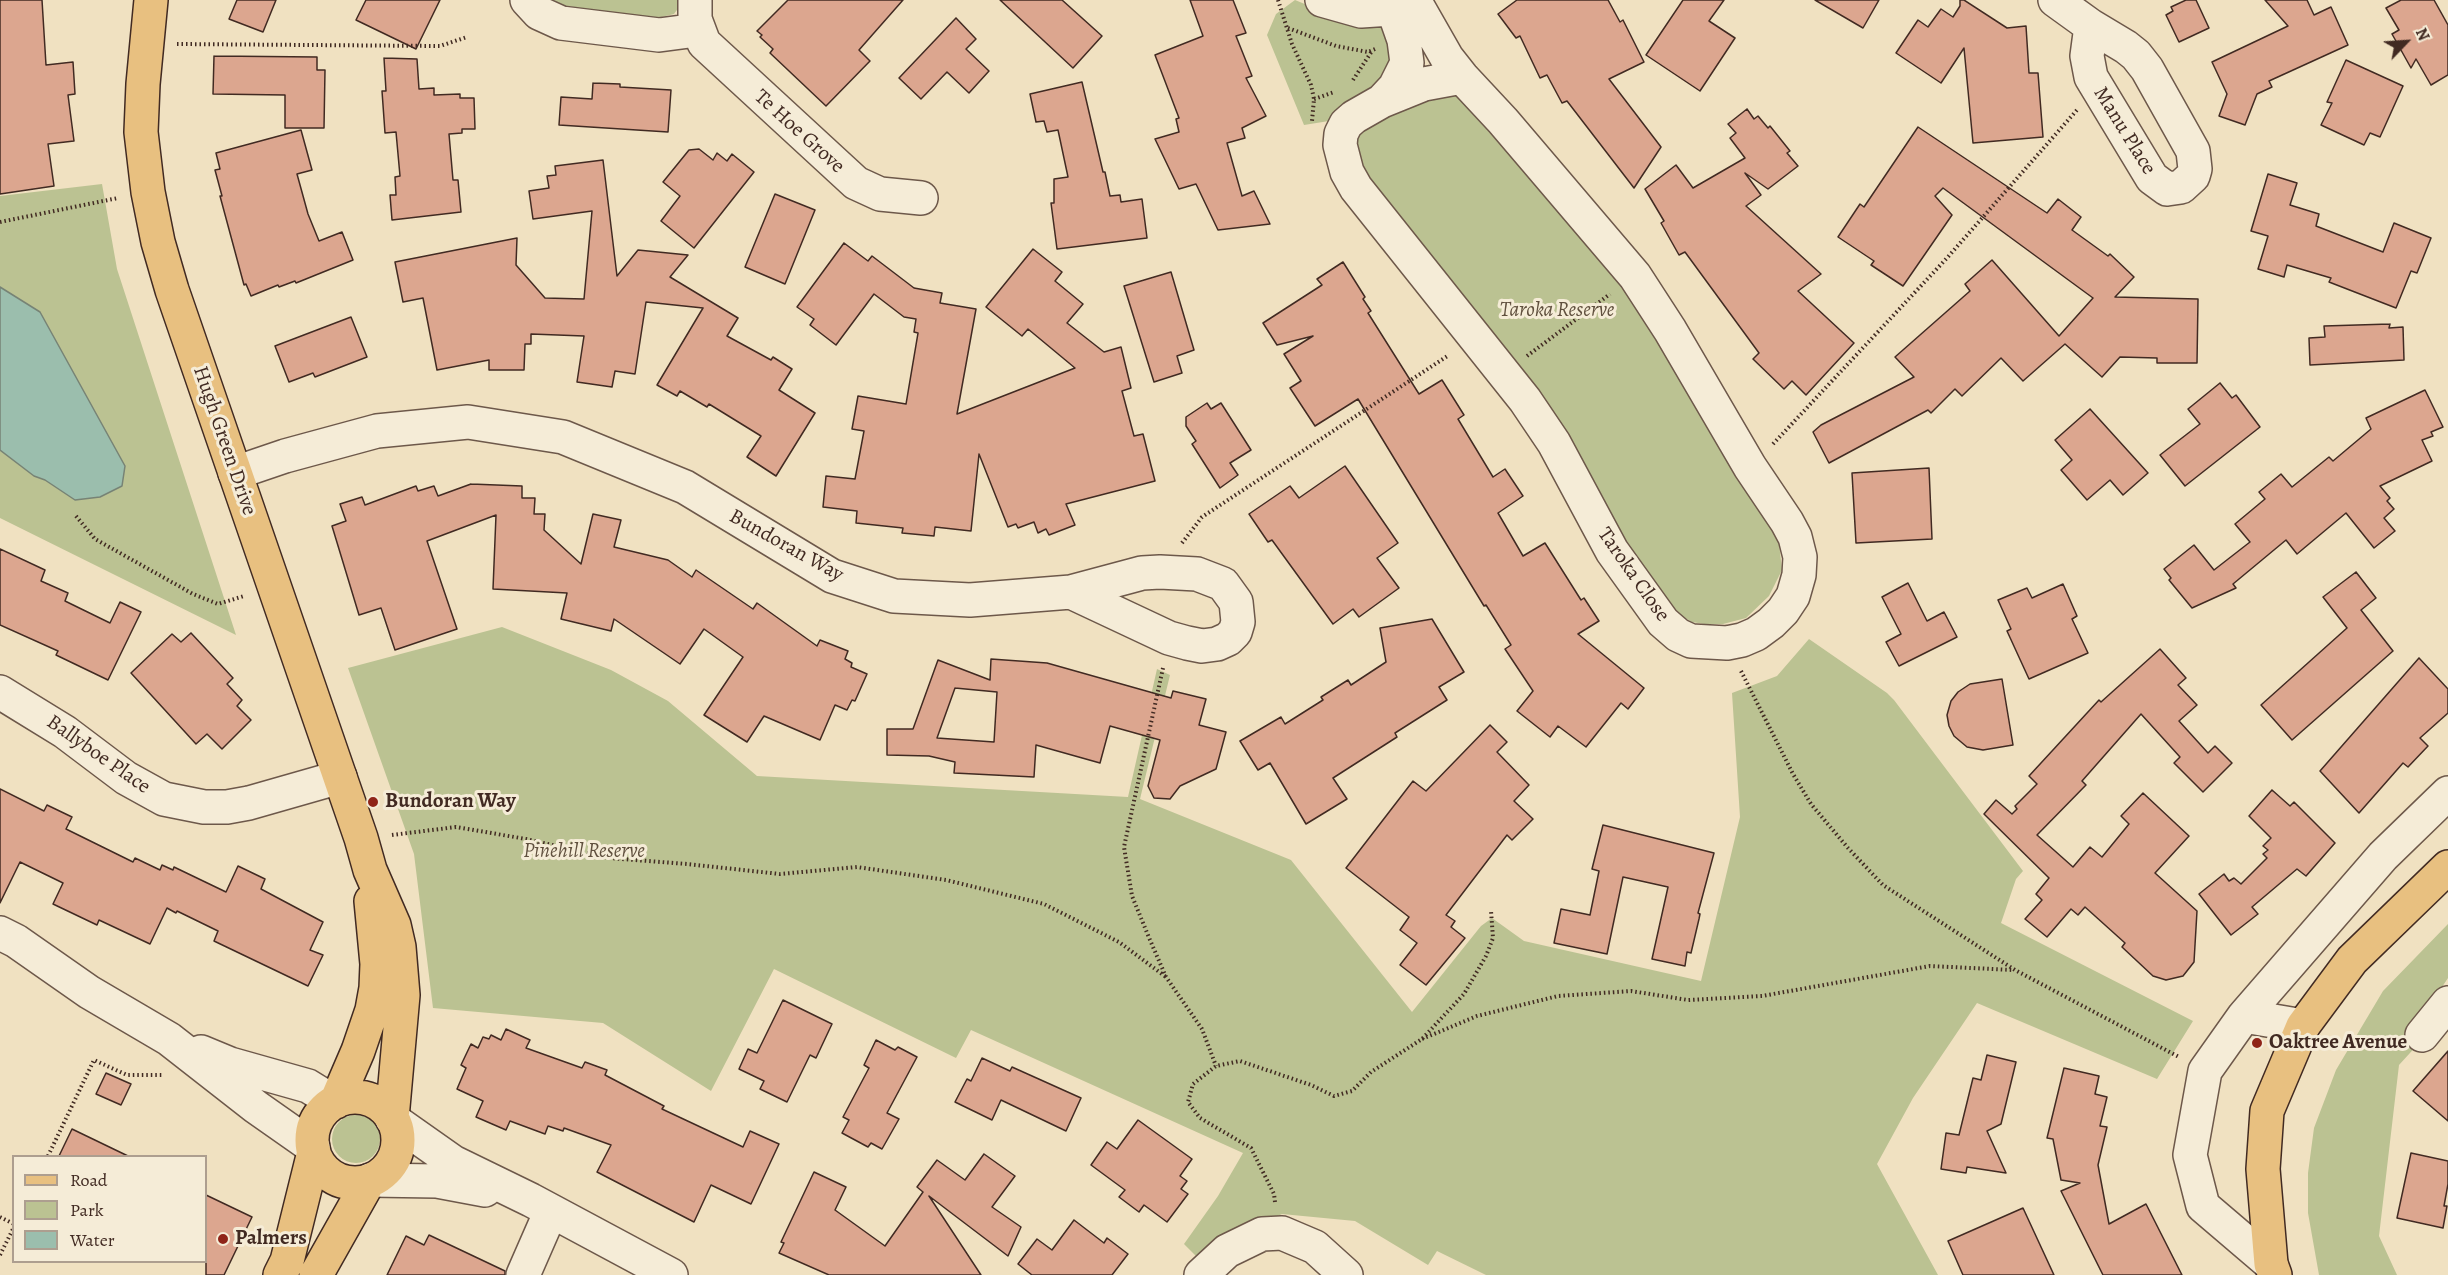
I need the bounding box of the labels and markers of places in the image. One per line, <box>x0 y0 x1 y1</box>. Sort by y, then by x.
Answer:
place label: Bundoran Way <box>385 789 516 815</box>
marker: Bundoran Way <box>366 795 380 809</box>
place label: Oaktree Avenue <box>2269 1030 2407 1056</box>
marker: Oaktree Avenue <box>2250 1036 2264 1050</box>
place label: Palmers <box>235 1226 307 1252</box>
marker: Palmers <box>216 1232 230 1246</box>

